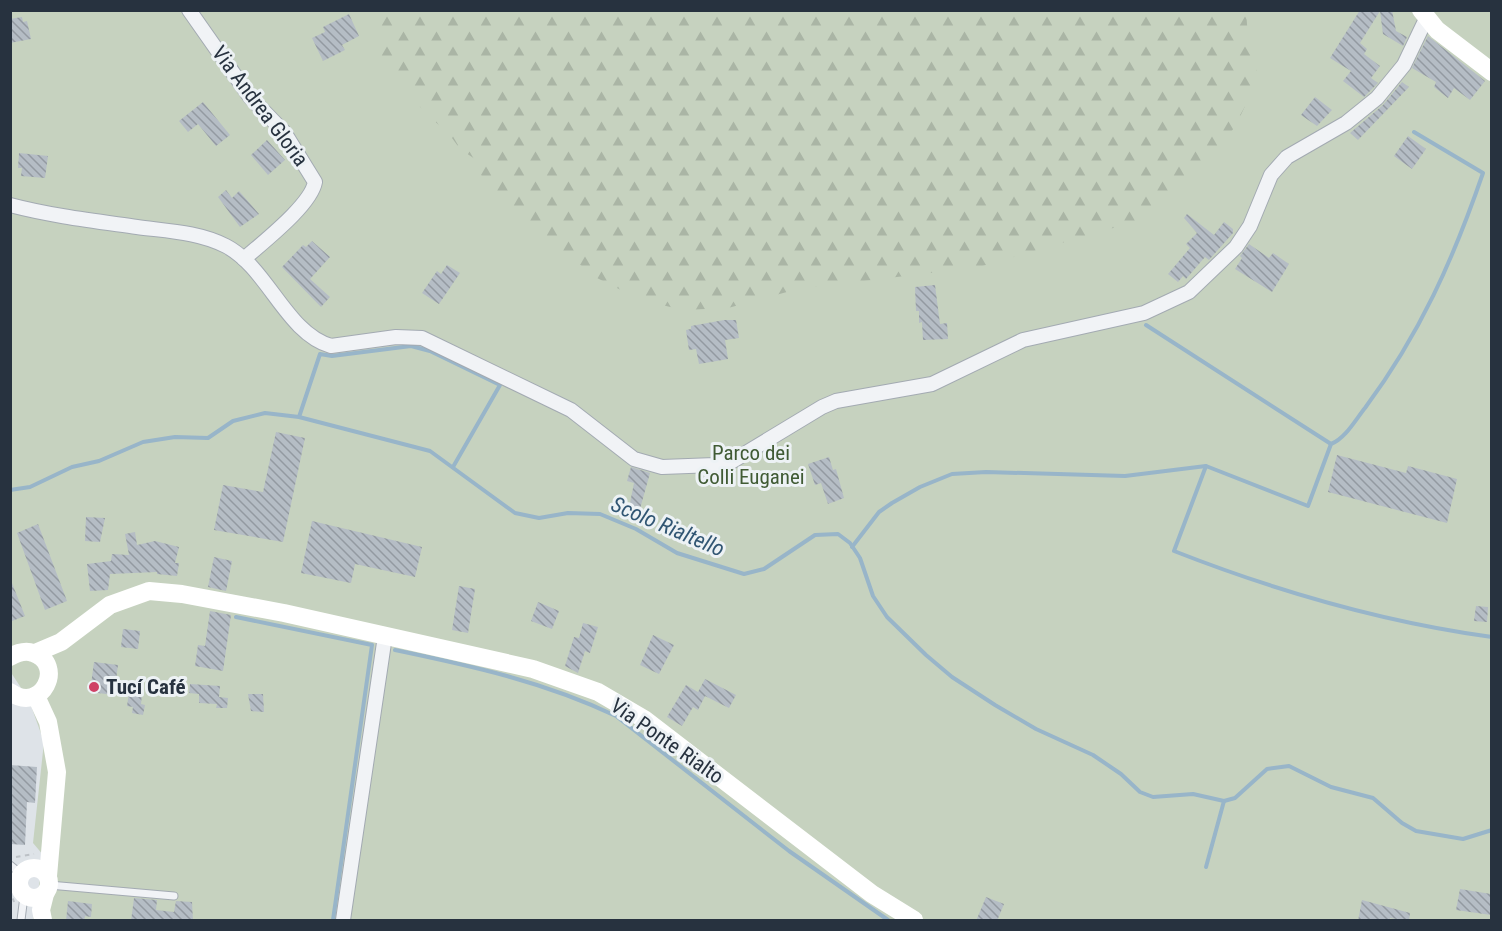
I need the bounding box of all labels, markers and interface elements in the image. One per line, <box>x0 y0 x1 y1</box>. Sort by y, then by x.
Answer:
street label: Via Andrea Gloria <box>207 41 313 171</box>
park label: Parco dei Colli Euganei <box>697 441 805 489</box>
water label: Scolo Rialtello <box>607 491 728 561</box>
place label: Tucí Café <box>106 675 186 699</box>
marker: Tucí Café <box>87 680 101 694</box>
street label: Via Ponte Rialto <box>606 693 728 789</box>

